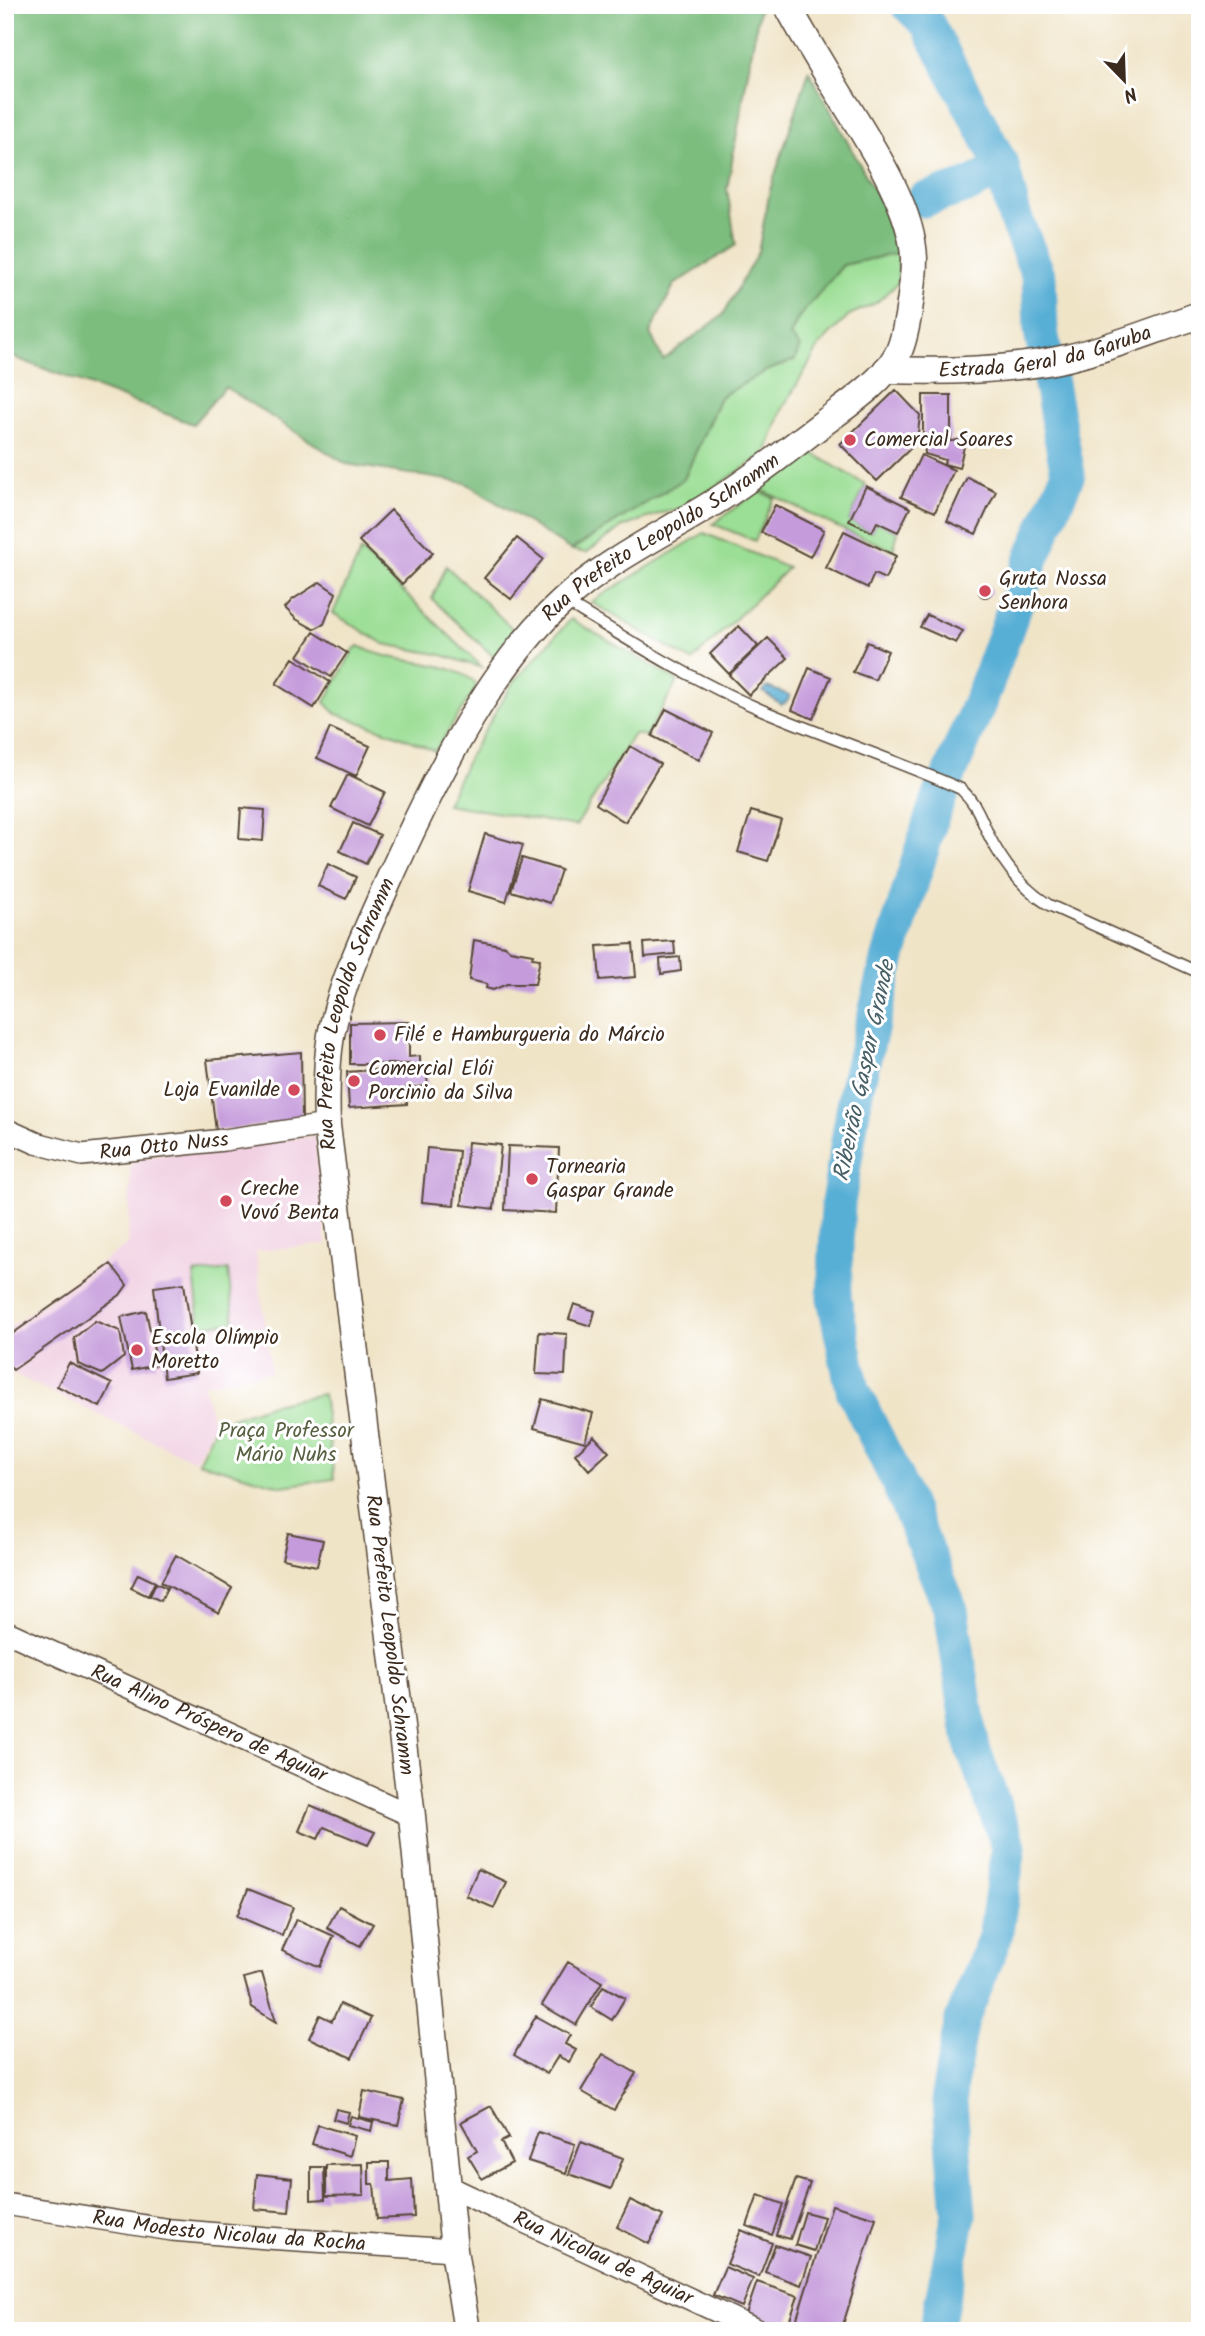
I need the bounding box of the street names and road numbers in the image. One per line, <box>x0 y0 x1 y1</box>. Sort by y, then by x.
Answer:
street label: Estrada Geral da Garuba <box>938 316 1156 387</box>
street label: Rua Prefeito Leopoldo Schramm <box>534 445 787 630</box>
street label: Rua Prefeito Leopoldo Schramm <box>310 873 404 1152</box>
street label: Rua Otto Nuss <box>98 1123 231 1170</box>
street label: Rua Prefeito Leopoldo Schramm <box>355 1493 423 1777</box>
street label: Rua Alino Próspero de Aguiar <box>85 1656 334 1792</box>
street label: Rua Modesto Nicolau da Rocha <box>90 2201 367 2261</box>
street label: Rua Nicolau de Aguiar <box>507 2202 699 2315</box>

